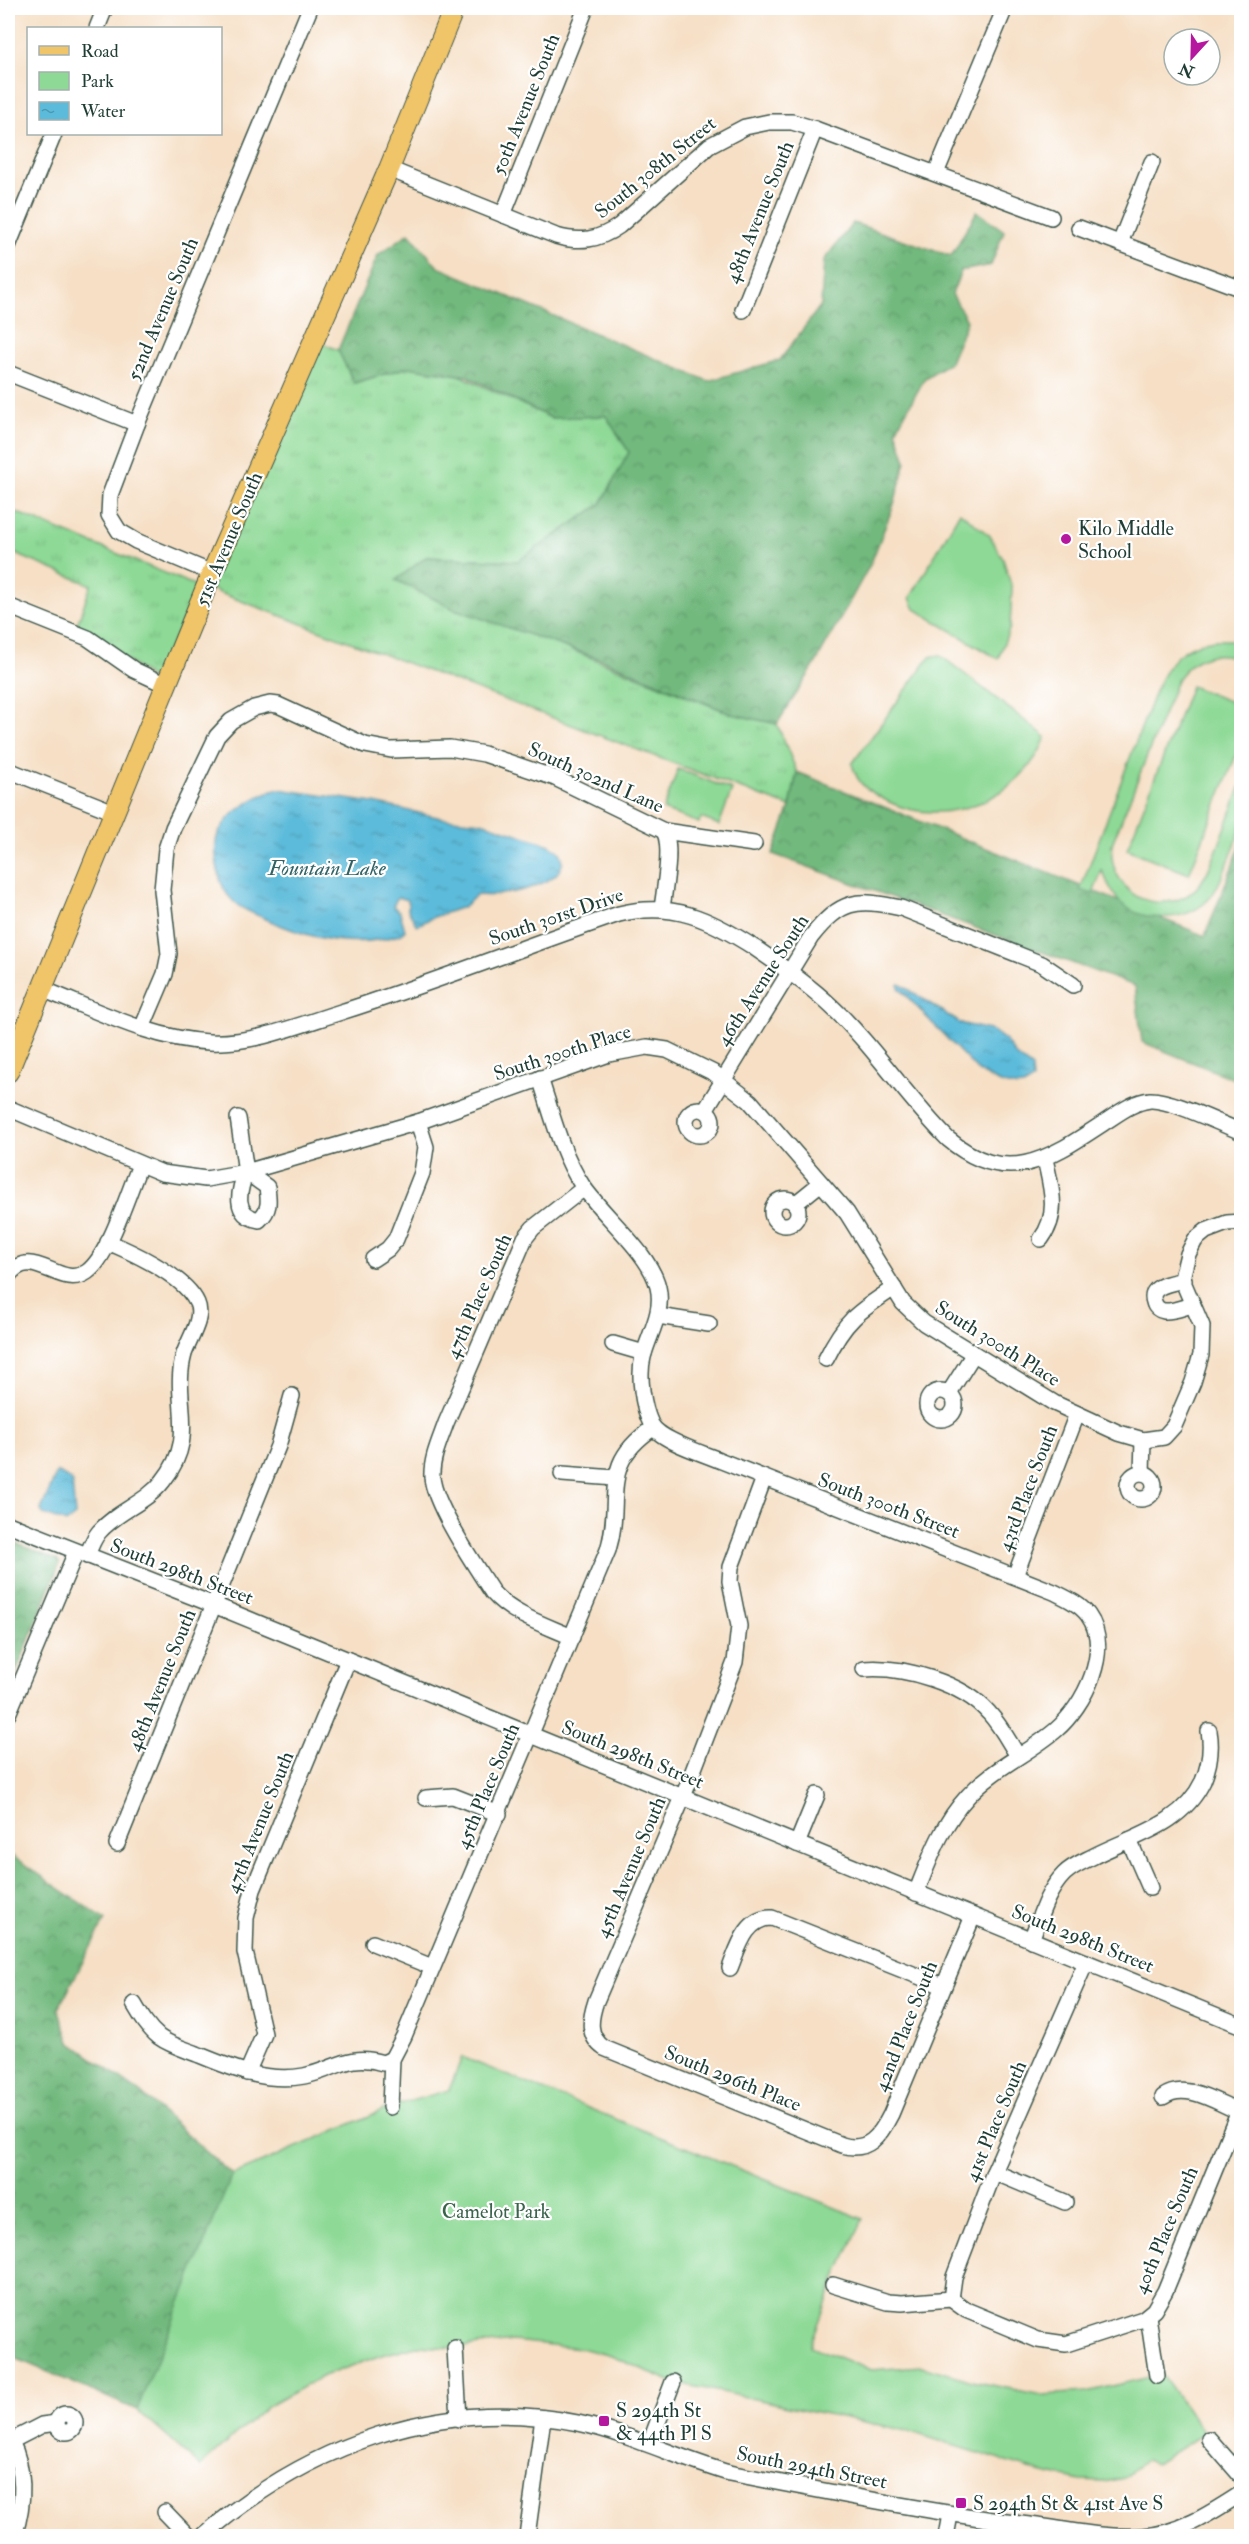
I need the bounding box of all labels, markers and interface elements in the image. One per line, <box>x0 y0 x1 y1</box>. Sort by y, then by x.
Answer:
legend <box>27 27 222 135</box>
north arrow <box>1162 27 1222 87</box>
street label: 50th Avenue South <box>486 29 565 178</box>
text: Road <box>81 40 119 63</box>
text: N <box>1176 58 1198 82</box>
text: Park <box>81 70 114 93</box>
text: Water <box>80 100 125 123</box>
street label: South 308th Street <box>590 110 721 224</box>
street label: 48th Avenue South <box>720 137 800 287</box>
street label: 52nd Avenue South <box>121 233 204 385</box>
street label: 51st Avenue South <box>189 468 268 610</box>
place label: Kilo Middle School <box>1078 516 1174 564</box>
marker: Kilo Middle School <box>1059 532 1073 546</box>
street label: South 302nd Lane <box>524 736 668 819</box>
water label: Fountain Lake <box>267 855 387 882</box>
street label: South 301st Drive <box>486 882 627 951</box>
street label: 46th Avenue South <box>710 909 815 1051</box>
street label: South 300th Place <box>490 1018 634 1086</box>
street label: 47th Place South <box>440 1229 517 1363</box>
street label: South 300th Place <box>930 1295 1065 1392</box>
street label: 43rd Place South <box>992 1421 1063 1555</box>
street label: South 300th Street <box>814 1467 964 1544</box>
street label: South 298th Street <box>107 1533 257 1610</box>
street label: 48th Avenue South <box>122 1605 202 1755</box>
street label: South 298th Street <box>558 1715 708 1795</box>
street label: 45th Place South <box>450 1719 525 1853</box>
street label: 47th Avenue South <box>220 1747 299 1897</box>
street label: 45th Avenue South <box>589 1792 672 1942</box>
street label: South 298th Street <box>1008 1899 1158 1979</box>
street label: 42nd Place South <box>868 1957 943 2095</box>
street label: South 296th Place <box>661 2040 805 2117</box>
street label: 41st Place South <box>959 2056 1032 2186</box>
street label: 40th Place South <box>1127 2162 1204 2298</box>
park label: Camelot Park <box>442 2199 551 2224</box>
place label: S 294th St & 44th Pl S <box>616 2398 712 2446</box>
marker: S 294th St & 44th Pl S <box>597 2414 611 2428</box>
street label: South 294th Street <box>735 2441 890 2494</box>
place label: S 294th St & 41st Ave S <box>973 2491 1163 2516</box>
marker: S 294th St & 41st Ave S <box>954 2496 968 2510</box>

